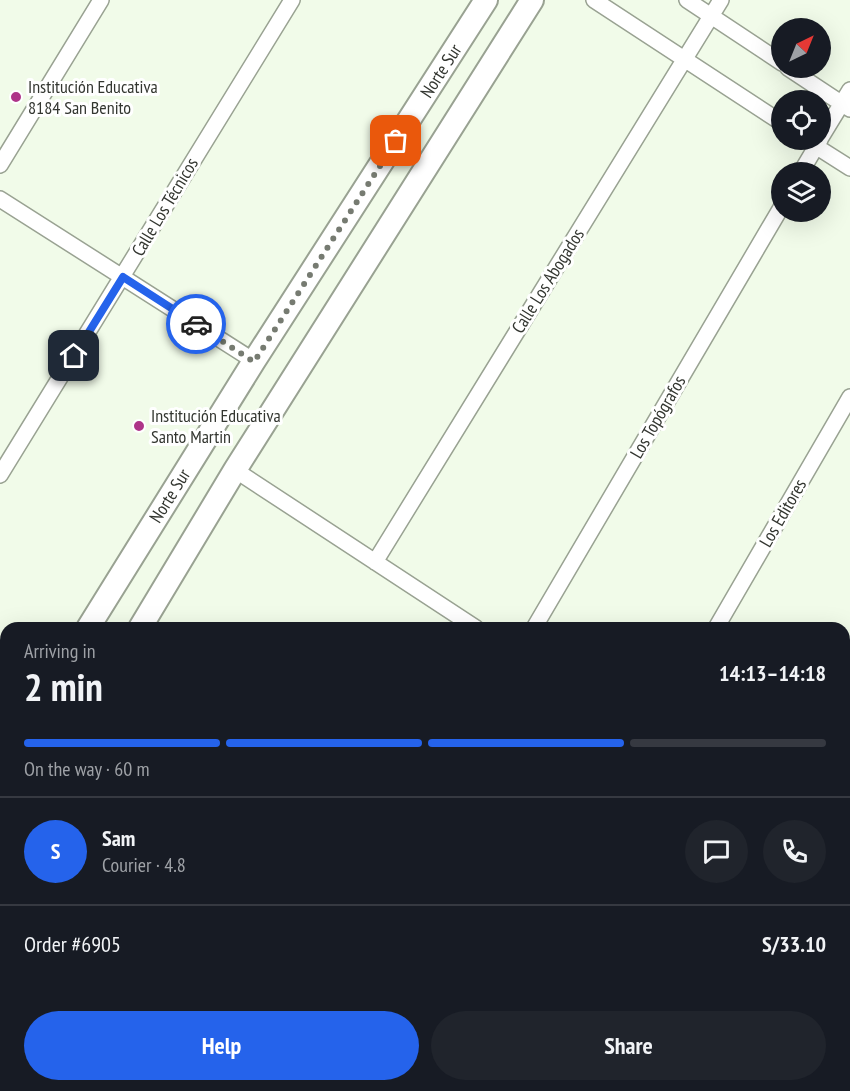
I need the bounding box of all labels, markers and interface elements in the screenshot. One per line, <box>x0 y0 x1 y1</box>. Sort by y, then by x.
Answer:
north arrow <box>771 18 831 78</box>
map controls <box>771 18 831 222</box>
street label: Norte Sur <box>415 40 466 102</box>
place label: Institución Educativa 8184 San Benito <box>28 75 158 119</box>
marker: Institución Educativa 8184 San Benito <box>9 90 23 104</box>
button: locate <box>771 90 831 150</box>
pin <box>370 115 421 166</box>
icon: bag <box>379 124 412 157</box>
street label: Calle Los Técnicos <box>126 153 203 260</box>
button: layers <box>771 162 831 222</box>
street label: Calle Los Abogados <box>506 224 589 337</box>
courier <box>166 294 226 354</box>
icon: car <box>180 308 213 341</box>
pin <box>48 330 99 381</box>
icon: home <box>57 339 90 372</box>
street label: Los Topógrafos <box>625 371 690 462</box>
place label: Institución Educativa Santo Martin <box>151 404 281 448</box>
marker: Institución Educativa Santo Martin <box>132 419 146 433</box>
street label: Norte Sur <box>144 464 195 527</box>
street label: Los Editores <box>754 475 811 551</box>
text: Arriving in <box>24 638 96 664</box>
text: 14:13–14:18 <box>719 659 826 687</box>
text: 2 min <box>24 661 103 712</box>
text: On the way · 60 m <box>24 756 150 782</box>
button: chat <box>685 820 748 883</box>
button: phone <box>763 820 826 883</box>
text: Sam <box>102 824 135 852</box>
text: S <box>51 837 60 865</box>
text: Courier · 4.8 <box>102 852 186 878</box>
text: Order #6905 <box>24 930 121 958</box>
text: S/33.10 <box>762 930 826 958</box>
button: Help <box>24 1011 419 1080</box>
button: Share <box>431 1011 826 1080</box>

